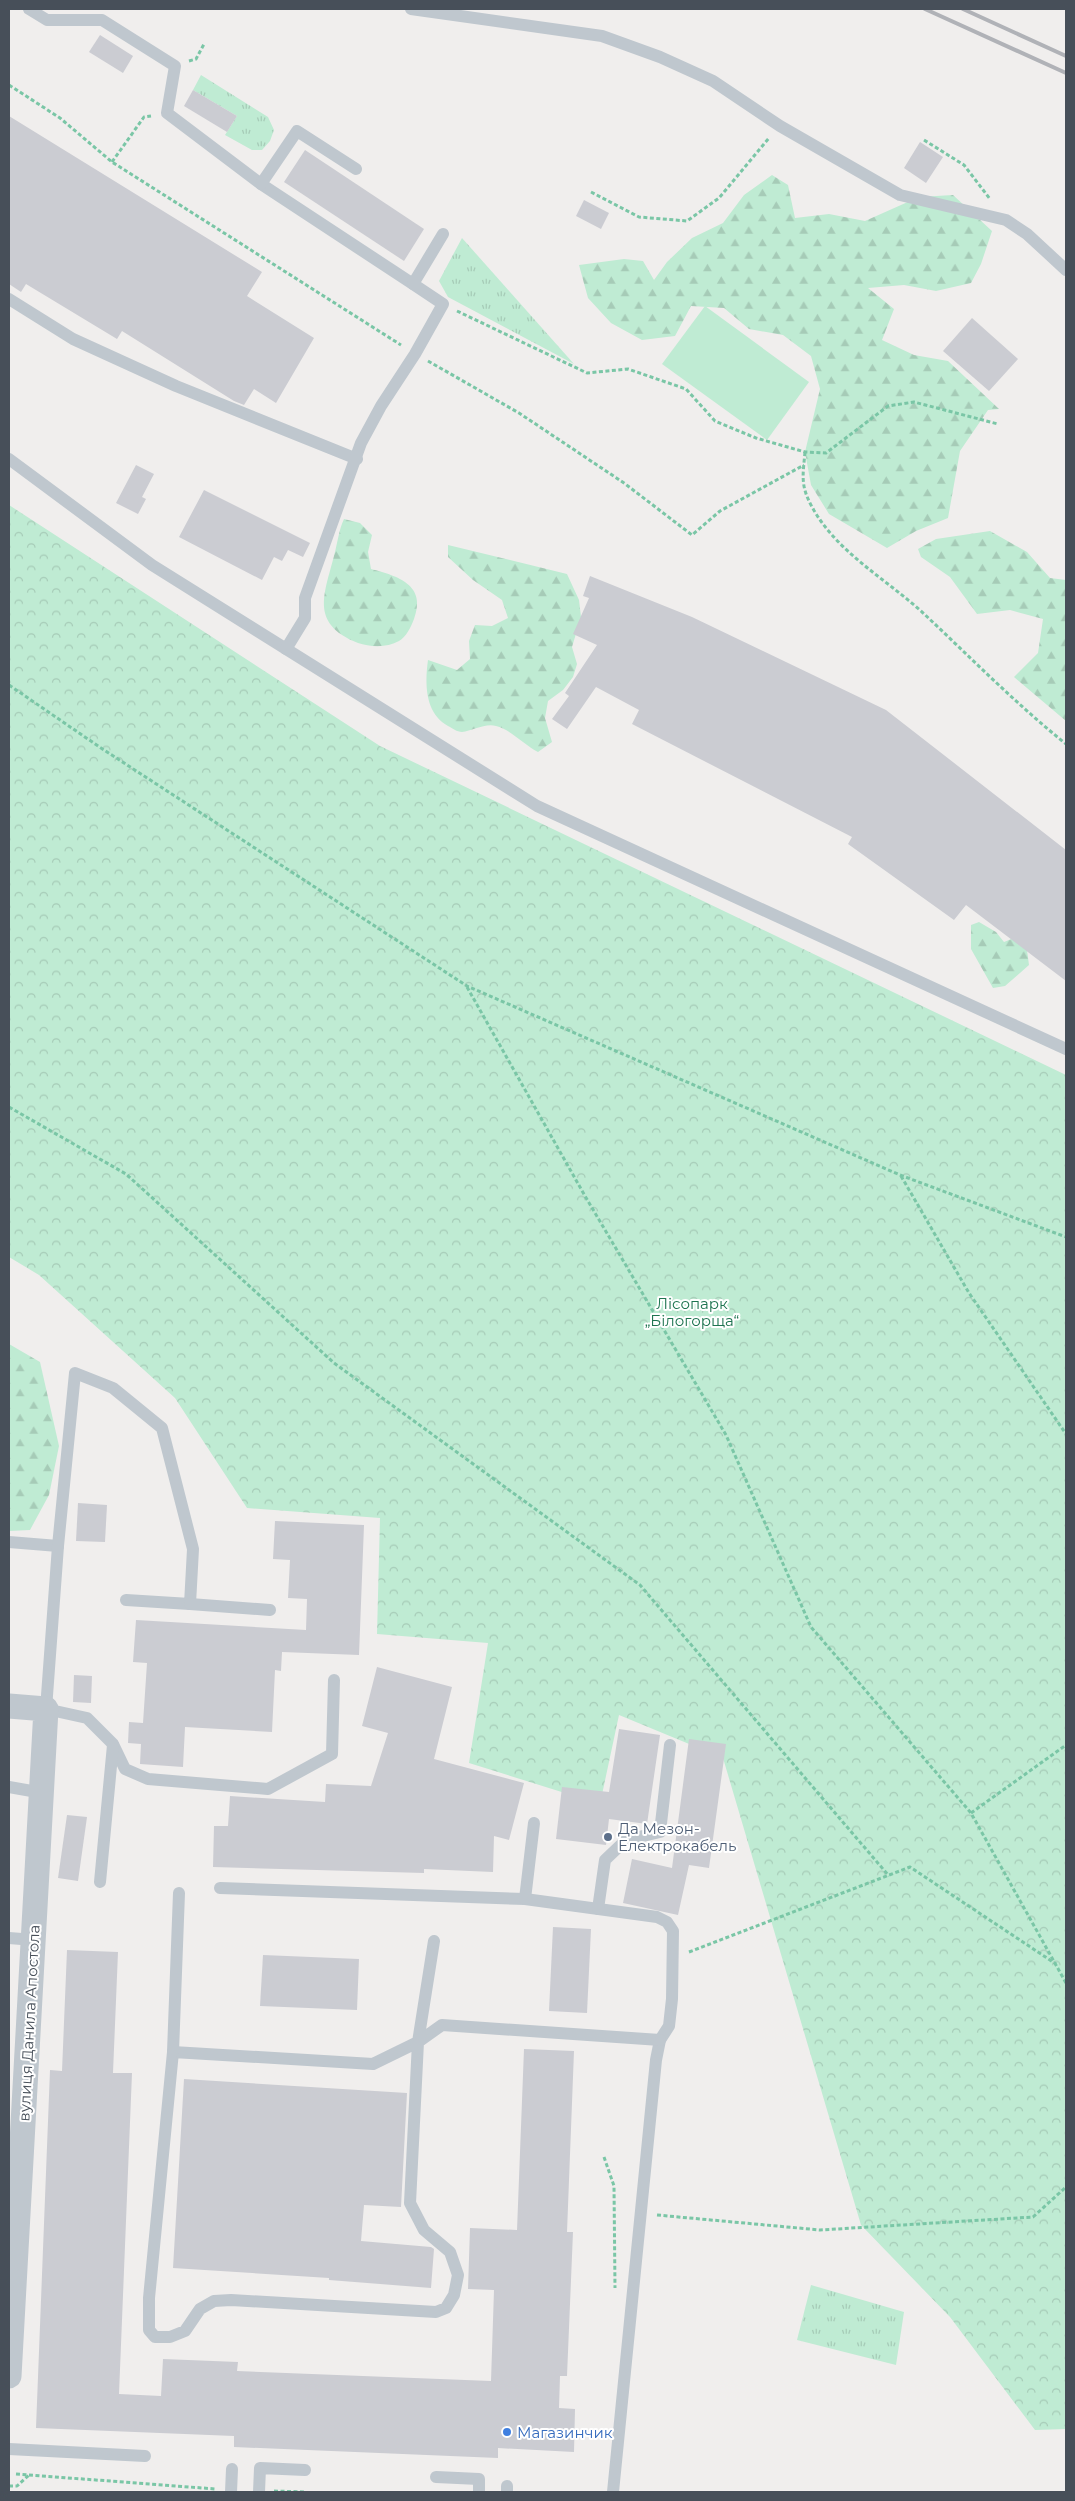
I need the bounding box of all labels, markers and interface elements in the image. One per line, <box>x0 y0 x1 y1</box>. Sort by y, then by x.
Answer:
park label: Лісопарк „Білогорща“ <box>645 1294 739 1330</box>
place label: Да Мезон- Електрокабель <box>618 1819 736 1855</box>
marker: Да Мезон- Електрокабель <box>602 1831 614 1843</box>
street label: вулиця Данила Апостола <box>14 1924 44 2122</box>
place label: Магазинчик <box>517 2423 613 2442</box>
marker: Магазинчик <box>501 2426 513 2438</box>

